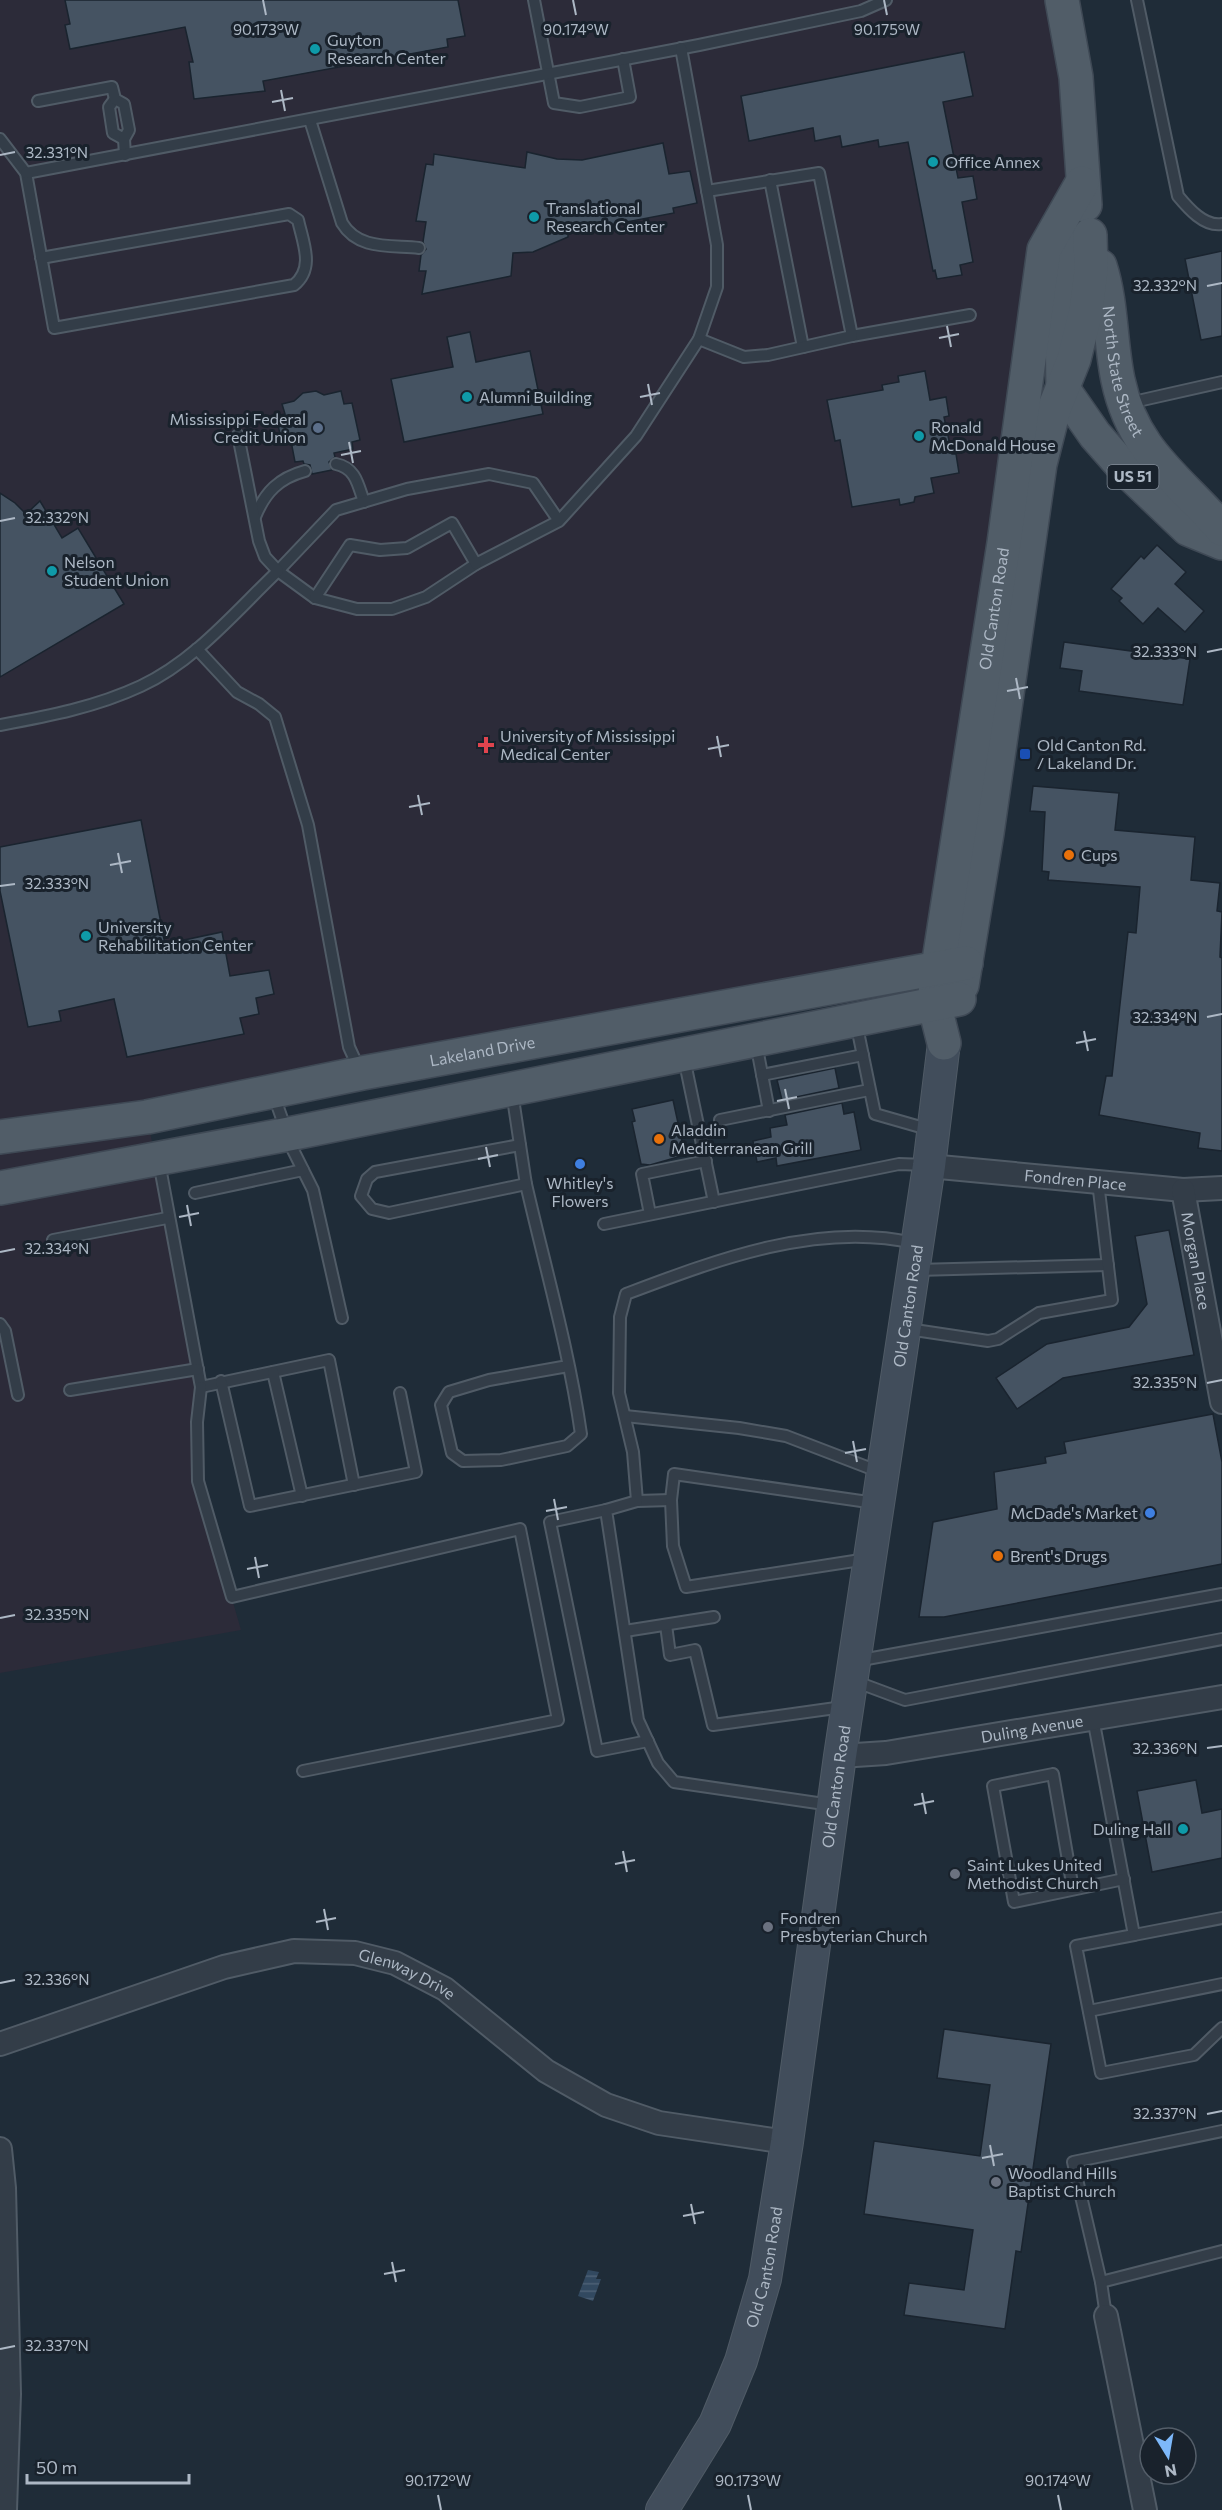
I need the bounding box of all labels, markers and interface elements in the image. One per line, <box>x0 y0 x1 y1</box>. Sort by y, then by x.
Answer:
text: 90.173°W <box>233 20 299 38</box>
text: 90.174°W <box>543 20 609 38</box>
text: 90.175°W <box>854 20 920 38</box>
place label: Guyton Research Center <box>327 30 446 67</box>
marker: Guyton Research Center <box>308 42 322 56</box>
text: 32.331°N <box>26 143 88 161</box>
place label: Office Annex <box>945 152 1041 171</box>
marker: Office Annex <box>926 155 940 169</box>
place label: Translational Research Center <box>546 198 665 235</box>
marker: Translational Research Center <box>527 210 541 224</box>
text: 32.332°N <box>1133 276 1197 294</box>
street label: North State Street <box>1100 305 1148 440</box>
place label: Alumni Building <box>479 387 592 406</box>
marker: Alumni Building <box>460 390 474 404</box>
place label: Mississippi Federal Credit Union <box>170 409 306 446</box>
place label: Ronald McDonald House <box>931 417 1056 454</box>
marker: Mississippi Federal Credit Union <box>311 421 325 435</box>
marker: Ronald McDonald House <box>912 429 926 443</box>
road number: US 51 <box>1108 465 1158 489</box>
text: 32.332°N <box>25 508 89 526</box>
street label: Old Canton Road <box>974 546 1012 671</box>
place label: Nelson Student Union <box>64 552 169 589</box>
marker: Nelson Student Union <box>45 564 59 578</box>
text: 32.333°N <box>1133 642 1197 660</box>
place label: University of Mississippi Medical Center <box>500 726 675 763</box>
place label: Old Canton Rd. / Lakeland Dr. <box>1037 735 1146 772</box>
marker: University of Mississippi Medical Center <box>477 736 495 754</box>
marker: Old Canton Rd. / Lakeland Dr. <box>1018 747 1032 761</box>
place label: Cups <box>1081 845 1117 864</box>
marker: Cups <box>1062 848 1076 862</box>
text: 32.333°N <box>25 874 89 892</box>
place label: University Rehabilitation Center <box>98 917 254 954</box>
marker: University Rehabilitation Center <box>79 929 93 943</box>
text: 32.334°N <box>1133 1008 1197 1026</box>
street label: Lakeland Drive <box>428 1032 536 1070</box>
place label: Aladdin Mediterranean Grill <box>671 1120 813 1157</box>
marker: Aladdin Mediterranean Grill <box>652 1132 666 1146</box>
marker: Whitley's Flowers <box>573 1157 587 1171</box>
street label: Fondren Place <box>1023 1165 1127 1194</box>
place label: Whitley's Flowers <box>546 1173 614 1210</box>
street label: Morgan Place <box>1178 1210 1215 1311</box>
text: 32.334°N <box>25 1239 89 1257</box>
street label: Old Canton Road <box>889 1243 926 1369</box>
text: 32.335°N <box>1133 1373 1197 1391</box>
place label: McDade's Market <box>1010 1503 1138 1522</box>
marker: McDade's Market <box>1143 1506 1157 1520</box>
place label: Brent's Drugs <box>1010 1546 1107 1565</box>
marker: Brent's Drugs <box>991 1549 1005 1563</box>
text: 32.335°N <box>25 1605 89 1623</box>
street label: Duling Avenue <box>979 1710 1084 1746</box>
street label: Old Canton Road <box>817 1724 853 1849</box>
text: 32.336°N <box>1133 1739 1197 1757</box>
place label: Duling Hall <box>1093 1819 1171 1838</box>
marker: Duling Hall <box>1176 1822 1190 1836</box>
place label: Saint Lukes United Methodist Church <box>967 1855 1102 1892</box>
marker: Saint Lukes United Methodist Church <box>948 1867 962 1881</box>
place label: Fondren Presbyterian Church <box>780 1908 928 1945</box>
marker: Fondren Presbyterian Church <box>761 1920 775 1934</box>
street label: Glenway Drive <box>357 1944 460 2003</box>
text: 32.336°N <box>25 1970 89 1988</box>
text: 32.337°N <box>1133 2104 1197 2122</box>
place label: Woodland Hills Baptist Church <box>1008 2163 1117 2200</box>
marker: Woodland Hills Baptist Church <box>989 2175 1003 2189</box>
street label: Old Canton Road <box>741 2205 785 2330</box>
text: 32.337°N <box>25 2336 89 2354</box>
north arrow <box>1138 2426 1198 2486</box>
scale bar <box>27 2447 189 2485</box>
text: 50 m <box>36 2456 77 2478</box>
text: N <box>1163 2461 1179 2482</box>
text: 90.172°W <box>405 2471 471 2489</box>
text: 90.173°W <box>715 2471 781 2489</box>
text: 90.174°W <box>1025 2471 1091 2489</box>

